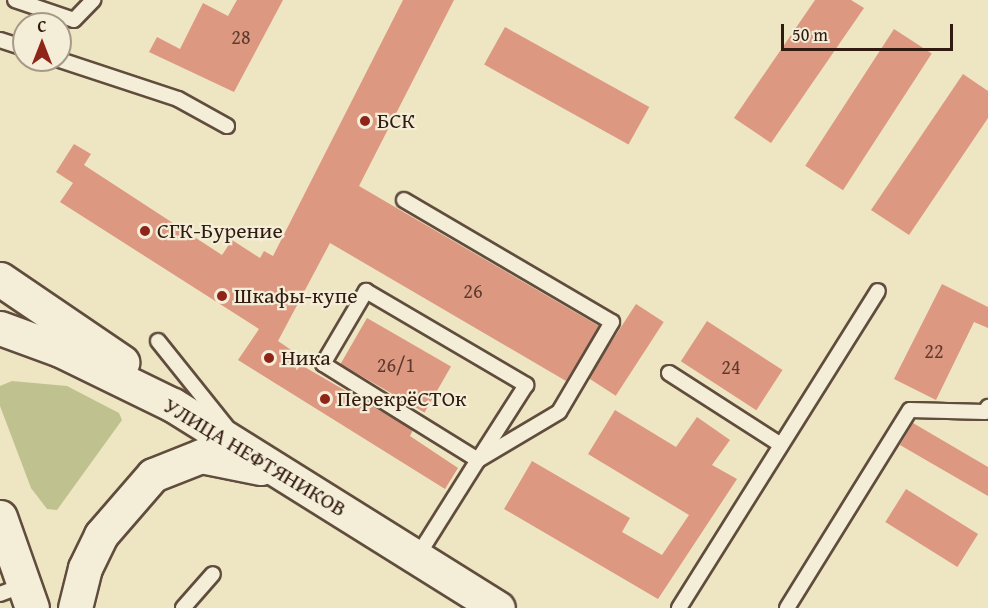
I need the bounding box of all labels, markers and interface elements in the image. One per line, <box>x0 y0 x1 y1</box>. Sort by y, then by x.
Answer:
north arrow <box>12 12 72 72</box>
scale bar <box>784 12 956 50</box>
text: С <box>37 14 47 38</box>
text: 50 m <box>792 21 828 48</box>
house number: 28 <box>231 24 251 48</box>
place label: БСК <box>377 108 415 134</box>
marker: БСК <box>358 114 372 128</box>
place label: СГК-Бурение <box>157 218 283 244</box>
marker: СГК-Бурение <box>138 224 152 238</box>
house number: 26 <box>463 278 483 302</box>
place label: Шкафы-купе <box>234 283 358 309</box>
marker: Шкафы-купе <box>215 289 229 303</box>
house number: 22 <box>924 338 944 362</box>
place label: Ника <box>281 345 331 371</box>
marker: Ника <box>262 351 276 365</box>
house number: 26/1 <box>377 352 415 376</box>
house number: 24 <box>721 354 741 378</box>
place label: ПерекрёСТОк <box>337 386 467 412</box>
street label: УЛИЦА НЕФТЯНИКОВ <box>159 392 351 522</box>
marker: ПерекрёСТОк <box>318 392 332 406</box>

